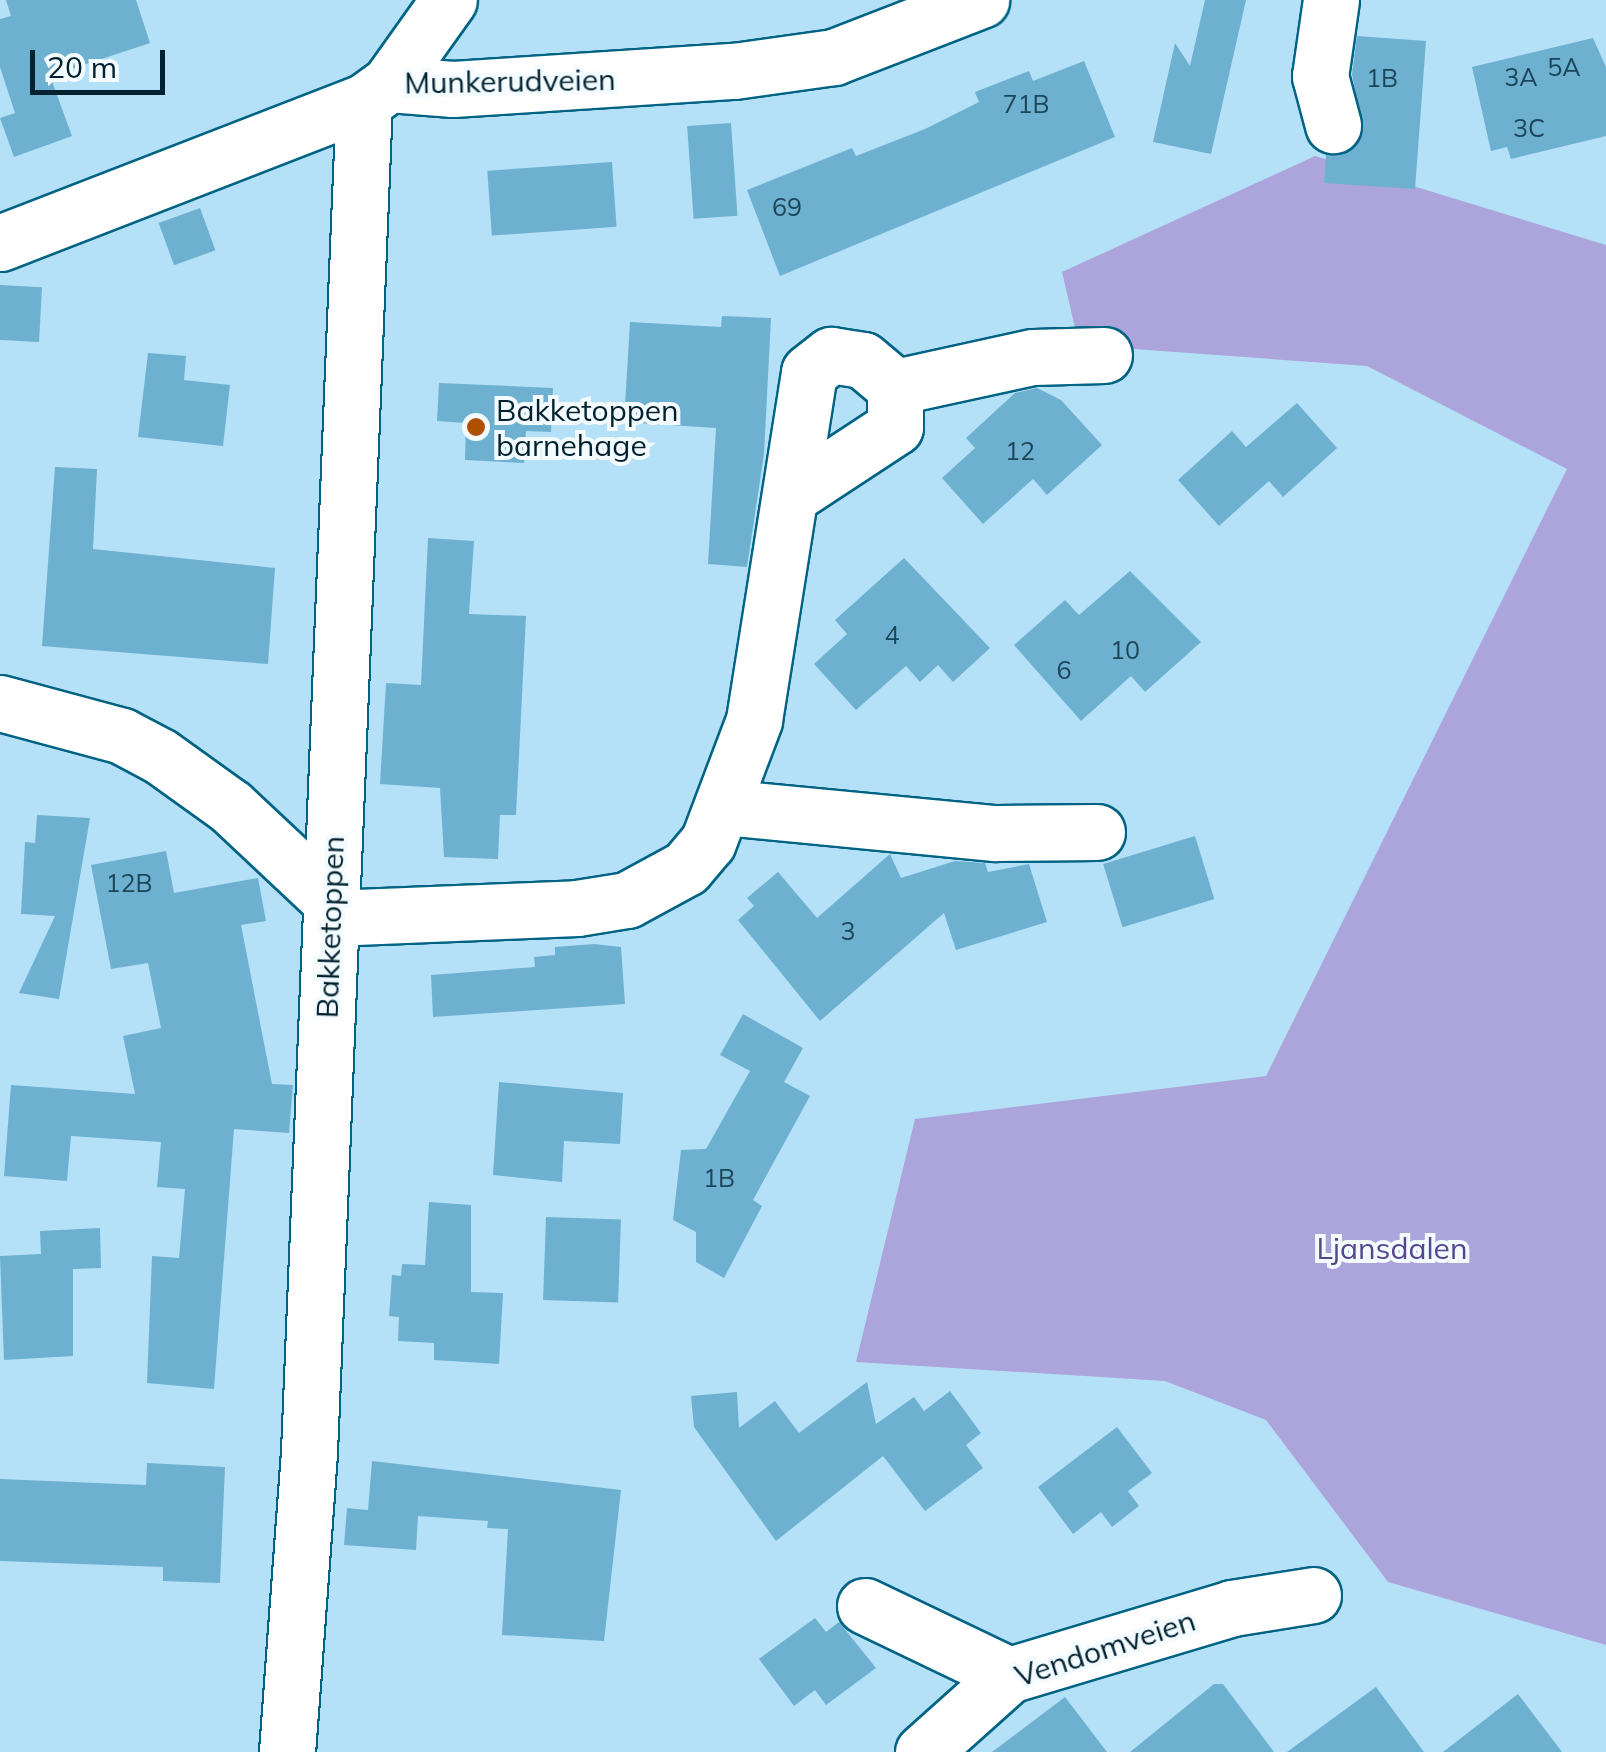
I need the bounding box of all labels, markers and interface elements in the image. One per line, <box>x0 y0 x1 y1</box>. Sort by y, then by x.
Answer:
scale bar <box>35 30 170 92</box>
text: 20 m <box>47 48 117 86</box>
house number: 5A <box>1547 52 1581 82</box>
street label: Munkerudveien <box>404 61 616 101</box>
house number: 3A <box>1504 62 1538 92</box>
house number: 1B <box>1366 63 1398 93</box>
house number: 71B <box>1003 89 1049 119</box>
house number: 3C <box>1513 113 1545 143</box>
house number: 69 <box>772 192 802 222</box>
place label: Bakketoppen barnehage <box>496 392 679 462</box>
marker: Bakketoppen barnehage <box>465 416 487 438</box>
house number: 12 <box>1005 436 1035 466</box>
house number: 4 <box>885 620 899 650</box>
house number: 10 <box>1110 635 1140 665</box>
house number: 6 <box>1057 655 1071 685</box>
street label: Bakketoppen <box>309 835 351 1019</box>
house number: 12B <box>106 868 152 898</box>
house number: 3 <box>841 916 855 946</box>
house number: 1B <box>703 1163 735 1193</box>
park label: Ljansdalen <box>1317 1230 1467 1266</box>
street label: Vendomveien <box>1010 1602 1200 1694</box>

